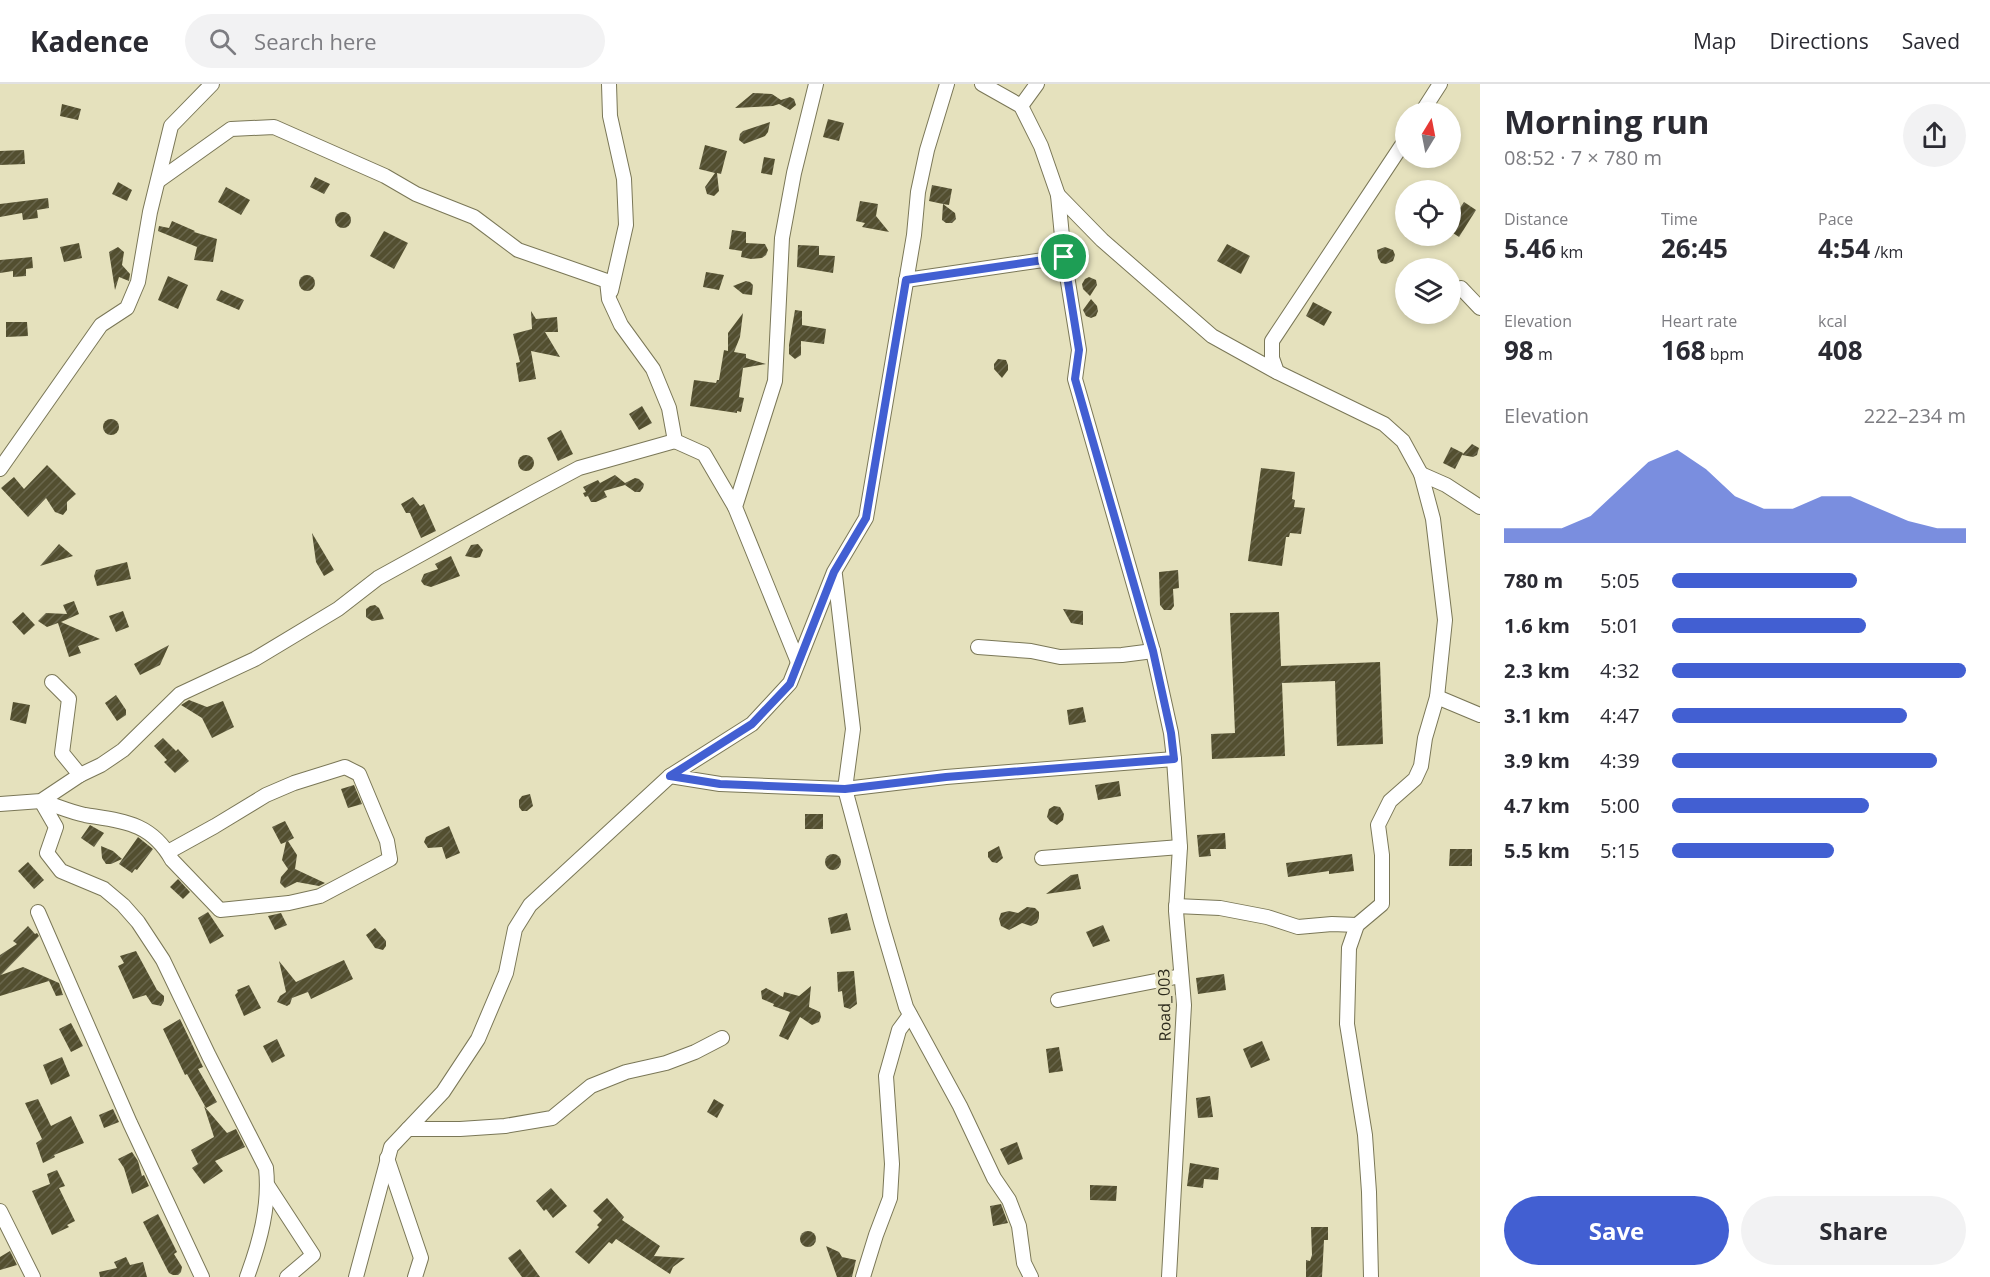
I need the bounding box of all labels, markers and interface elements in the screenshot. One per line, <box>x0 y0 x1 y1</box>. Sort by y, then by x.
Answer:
search box <box>185 14 605 68</box>
text: Kadence <box>30 22 149 60</box>
icon: search <box>206 25 239 58</box>
text: Search here <box>254 26 377 56</box>
text: Map <box>1693 27 1736 55</box>
text: Directions <box>1769 27 1869 55</box>
text: Saved <box>1902 27 1960 55</box>
text: Morning run <box>1504 99 1710 144</box>
north arrow <box>1395 102 1461 168</box>
map controls <box>1395 102 1461 324</box>
button: share <box>1903 104 1966 167</box>
text: 08:52 · 7 × 780 m <box>1504 144 1662 171</box>
button: locate <box>1395 180 1461 246</box>
text: Distance <box>1504 208 1568 230</box>
text: Time <box>1661 208 1698 230</box>
text: Pace <box>1818 208 1853 230</box>
text: 5.46 <box>1504 230 1556 266</box>
text: 26:45 <box>1661 230 1728 266</box>
text: 4:54 <box>1818 230 1870 266</box>
pin <box>1038 231 1089 282</box>
icon: arrive <box>1047 240 1080 273</box>
text: km <box>1556 241 1583 263</box>
text: /km <box>1870 241 1903 263</box>
button: layers <box>1395 258 1461 324</box>
text: Elevation <box>1504 310 1572 332</box>
text: Heart rate <box>1661 310 1737 332</box>
text: kcal <box>1818 310 1847 332</box>
text: 98 <box>1504 332 1534 368</box>
text: 168 <box>1661 332 1706 368</box>
text: 408 <box>1818 332 1863 368</box>
text: m <box>1534 343 1553 365</box>
text: bpm <box>1706 343 1744 365</box>
text: Elevation <box>1504 402 1589 429</box>
text: 222–234 m <box>1864 402 1966 429</box>
text: 780 m <box>1504 567 1563 594</box>
text: 5:05 <box>1600 567 1640 594</box>
text: 1.6 km <box>1504 612 1570 639</box>
text: 5:01 <box>1600 612 1640 639</box>
text: 2.3 km <box>1504 657 1570 684</box>
text: 4:32 <box>1600 657 1640 684</box>
text: 3.1 km <box>1504 702 1570 729</box>
text: 4:47 <box>1600 702 1640 729</box>
text: 3.9 km <box>1504 747 1570 774</box>
text: 4:39 <box>1600 747 1640 774</box>
text: 4.7 km <box>1504 792 1570 819</box>
text: 5:00 <box>1600 792 1640 819</box>
text: 5.5 km <box>1504 837 1570 864</box>
text: 5:15 <box>1600 837 1640 864</box>
street label: Road_003 <box>1152 968 1176 1042</box>
button: Save <box>1504 1196 1729 1265</box>
button: Share <box>1741 1196 1966 1265</box>

